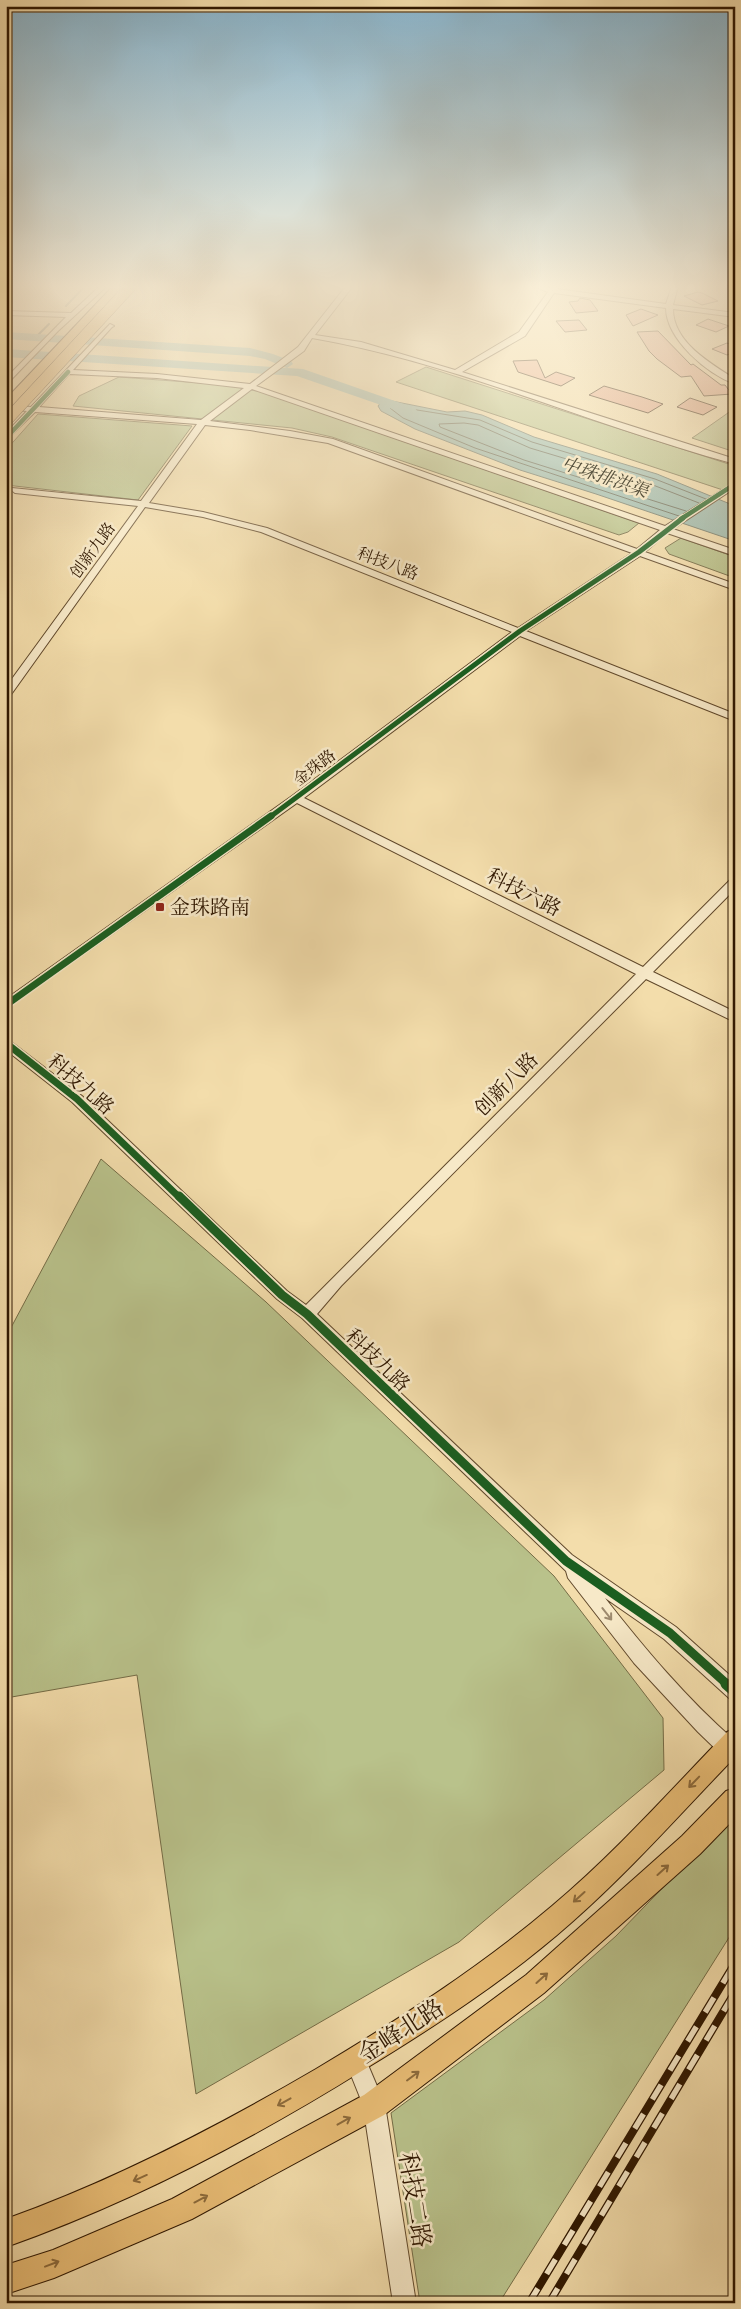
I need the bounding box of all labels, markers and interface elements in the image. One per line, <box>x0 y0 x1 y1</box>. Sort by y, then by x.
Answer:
water label: 中珠排洪渠 <box>558 452 654 507</box>
street label: 创新九路 <box>66 519 122 584</box>
street label: 科技八路 <box>353 543 421 588</box>
street label: 金珠路 <box>289 745 342 793</box>
street label: 科技六路 <box>481 863 565 925</box>
place label: 金珠路南 <box>170 895 250 924</box>
marker: 金珠路南 <box>154 901 166 913</box>
street label: 创新八路 <box>469 1047 546 1124</box>
street label: 科技九路 <box>40 1049 119 1123</box>
street label: 科技九路 <box>337 1324 415 1400</box>
one-way arrow <box>601 1607 612 1620</box>
one-way arrow <box>688 1776 700 1789</box>
one-way arrow <box>657 1864 670 1875</box>
one-way arrow <box>573 1891 586 1903</box>
one-way arrow <box>536 1972 549 1983</box>
street label: 金峰北路 <box>353 1992 452 2073</box>
one-way arrow <box>406 2071 420 2081</box>
one-way arrow <box>277 2098 292 2108</box>
one-way arrow <box>336 2116 350 2126</box>
street label: 科技二路 <box>389 2150 437 2250</box>
one-way arrow <box>133 2174 148 2184</box>
one-way arrow <box>193 2194 208 2203</box>
one-way arrow <box>44 2259 59 2268</box>

